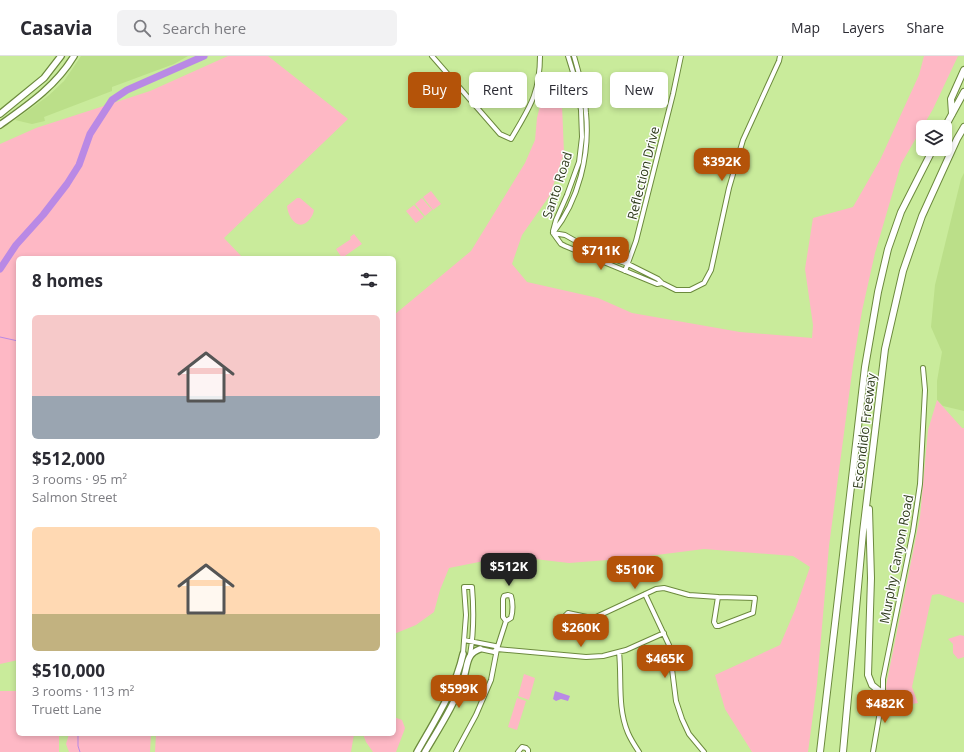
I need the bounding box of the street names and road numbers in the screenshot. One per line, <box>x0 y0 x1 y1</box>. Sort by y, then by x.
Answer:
street label: Reflection Drive <box>623 125 663 221</box>
street label: Santo Road <box>538 149 576 221</box>
street label: Escondido Freeway <box>848 372 880 490</box>
street label: Murphy Canyon Road <box>875 493 917 625</box>

